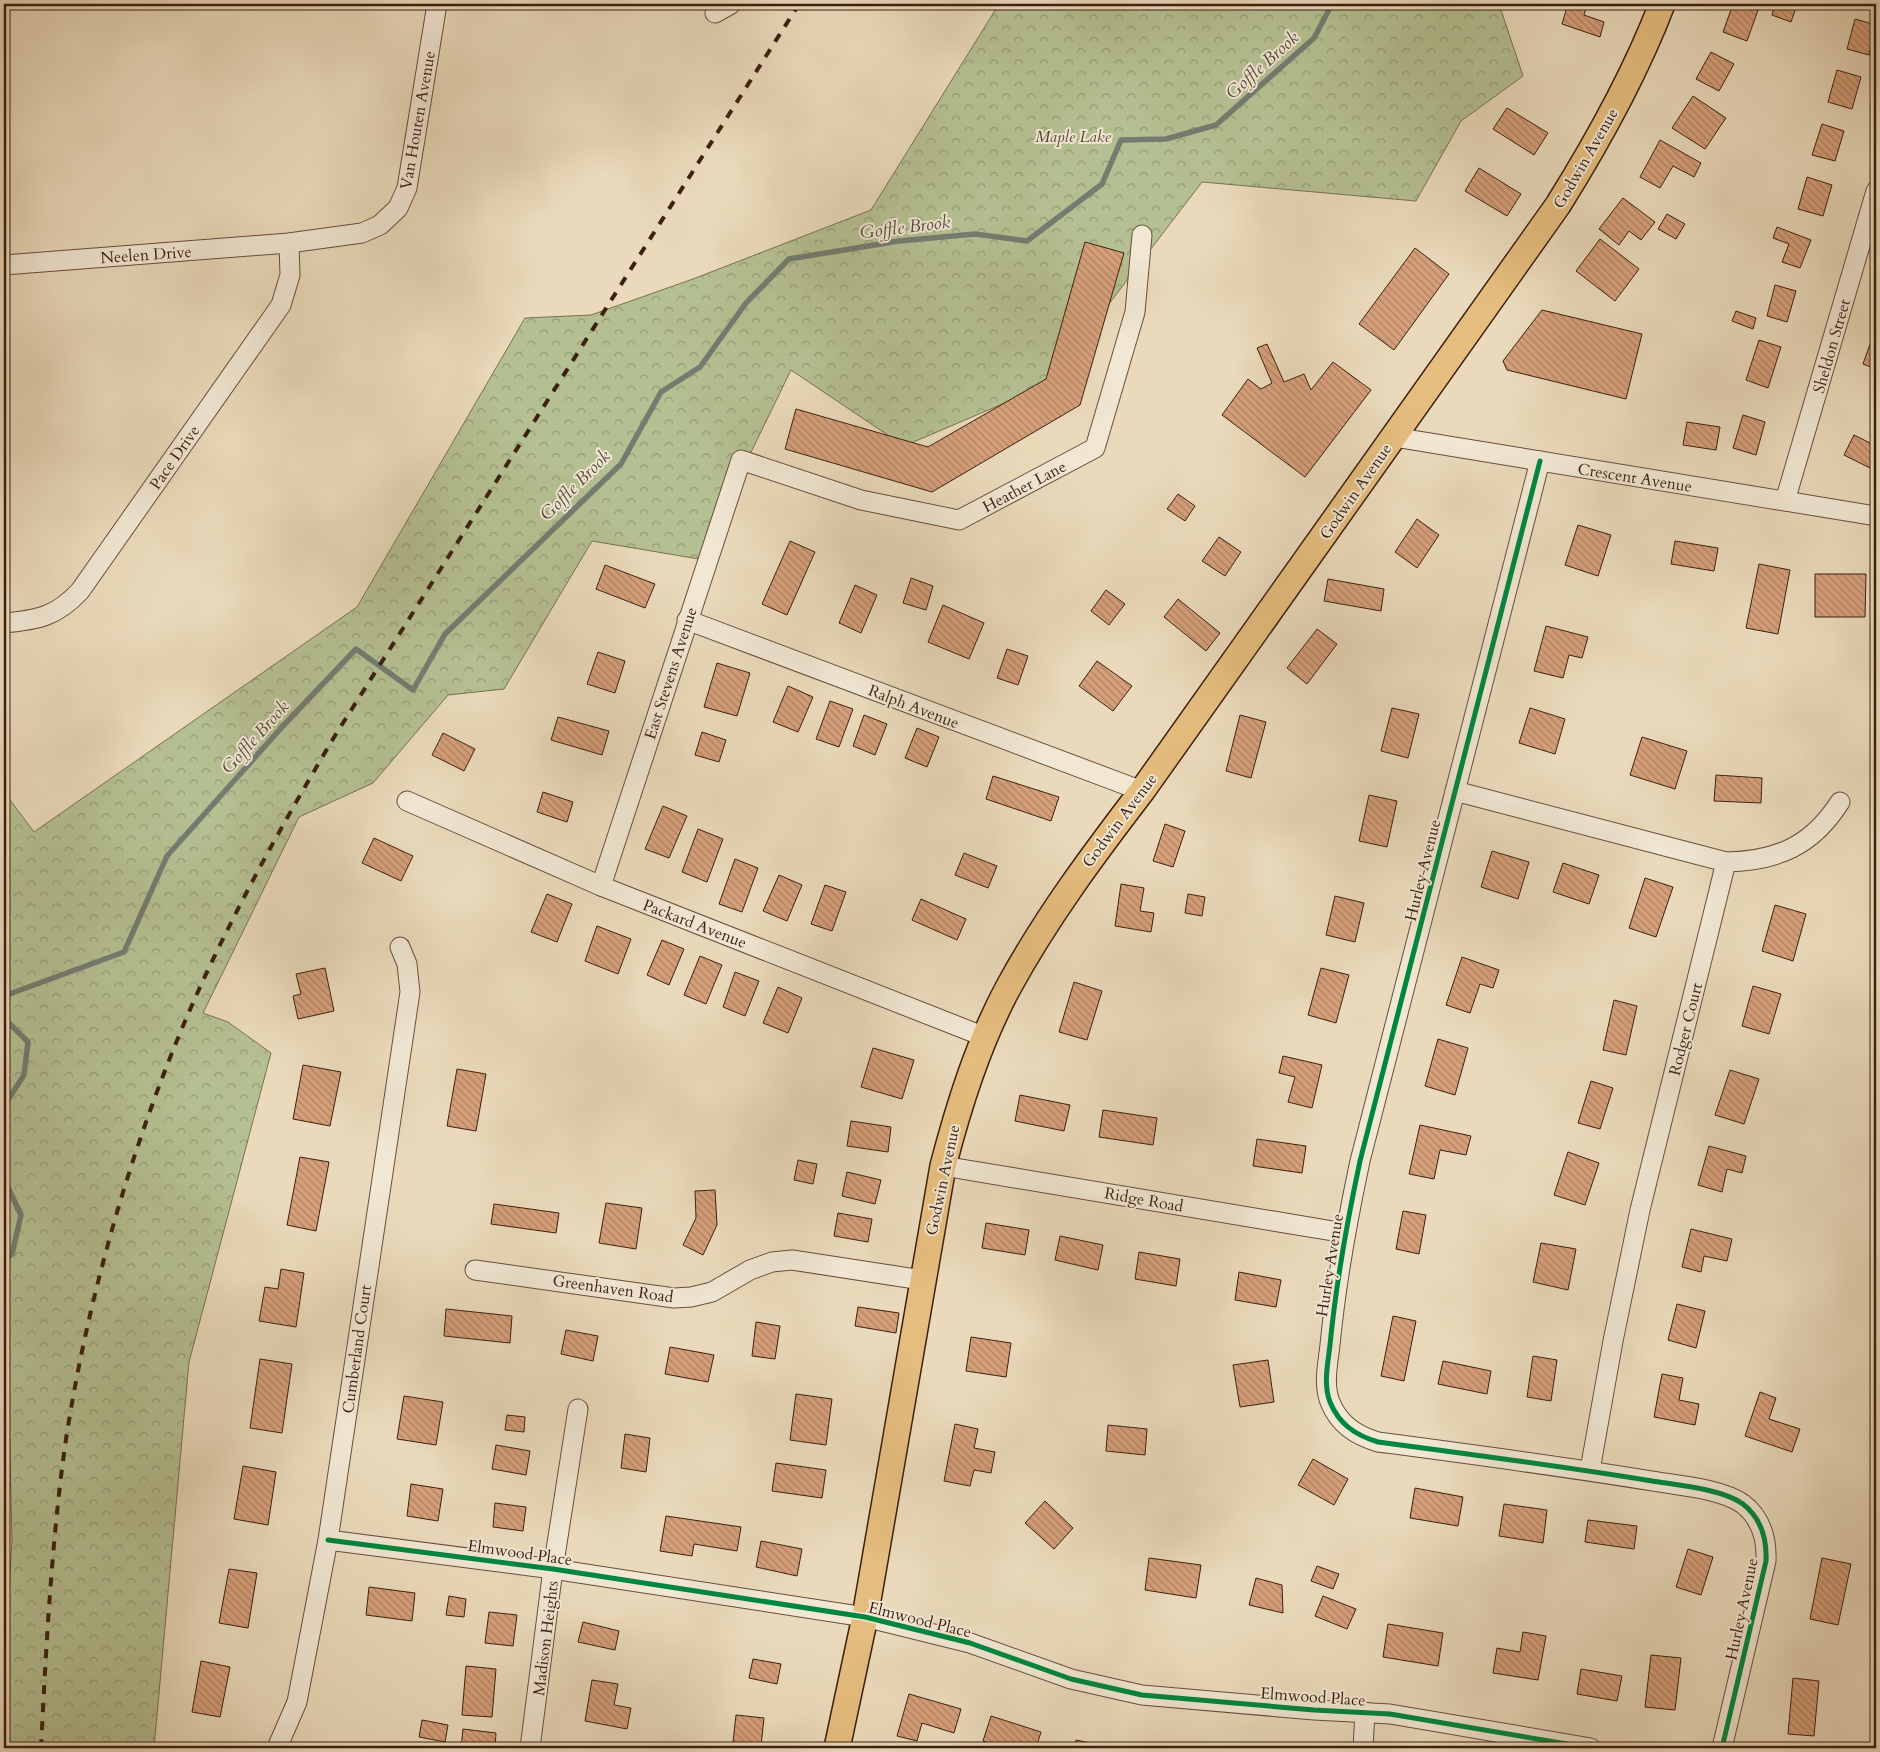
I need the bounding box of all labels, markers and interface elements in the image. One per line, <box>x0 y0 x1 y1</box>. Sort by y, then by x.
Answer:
water label: Goffle Brook <box>1220 26 1305 105</box>
street label: Van Houten Avenue <box>395 49 441 191</box>
street label: Godwin Avenue <box>1548 104 1624 213</box>
park label: Maple Lake <box>1035 126 1112 148</box>
water label: Goffle Brook <box>858 210 952 245</box>
street label: Neelen Drive <box>100 241 193 269</box>
street label: Sheldon Street <box>1808 297 1856 396</box>
street label: Pace Drive <box>145 421 205 494</box>
street label: Godwin Avenue <box>1315 439 1397 544</box>
water label: Goffle Brook <box>534 444 616 526</box>
street label: Heather Lane <box>979 456 1070 518</box>
street label: Crescent Avenue <box>1576 458 1694 498</box>
street label: East Stevens Avenue <box>639 604 703 742</box>
street label: Ralph Avenue <box>865 680 962 734</box>
water label: Goffle Brook <box>216 695 295 780</box>
street label: Godwin Avenue <box>1077 769 1162 872</box>
street label: Hurley Avenue <box>1400 817 1446 923</box>
street label: Packard Avenue <box>639 894 750 954</box>
street label: Rodger Court <box>1664 980 1708 1078</box>
street label: Godwin Avenue <box>921 1123 965 1237</box>
street label: Ridge Road <box>1103 1182 1186 1218</box>
street label: Hurley Avenue <box>1311 1212 1349 1318</box>
street label: Greenhaven Road <box>551 1270 675 1308</box>
street label: Cumberland Court <box>337 1283 377 1415</box>
street label: Elmwood Place <box>466 1535 574 1571</box>
street label: Hurley Avenue <box>1720 1556 1764 1662</box>
street label: Madison Heights <box>528 1579 564 1697</box>
street label: Elmwood Place <box>866 1597 974 1643</box>
street label: Elmwood Place <box>1260 1682 1366 1712</box>

